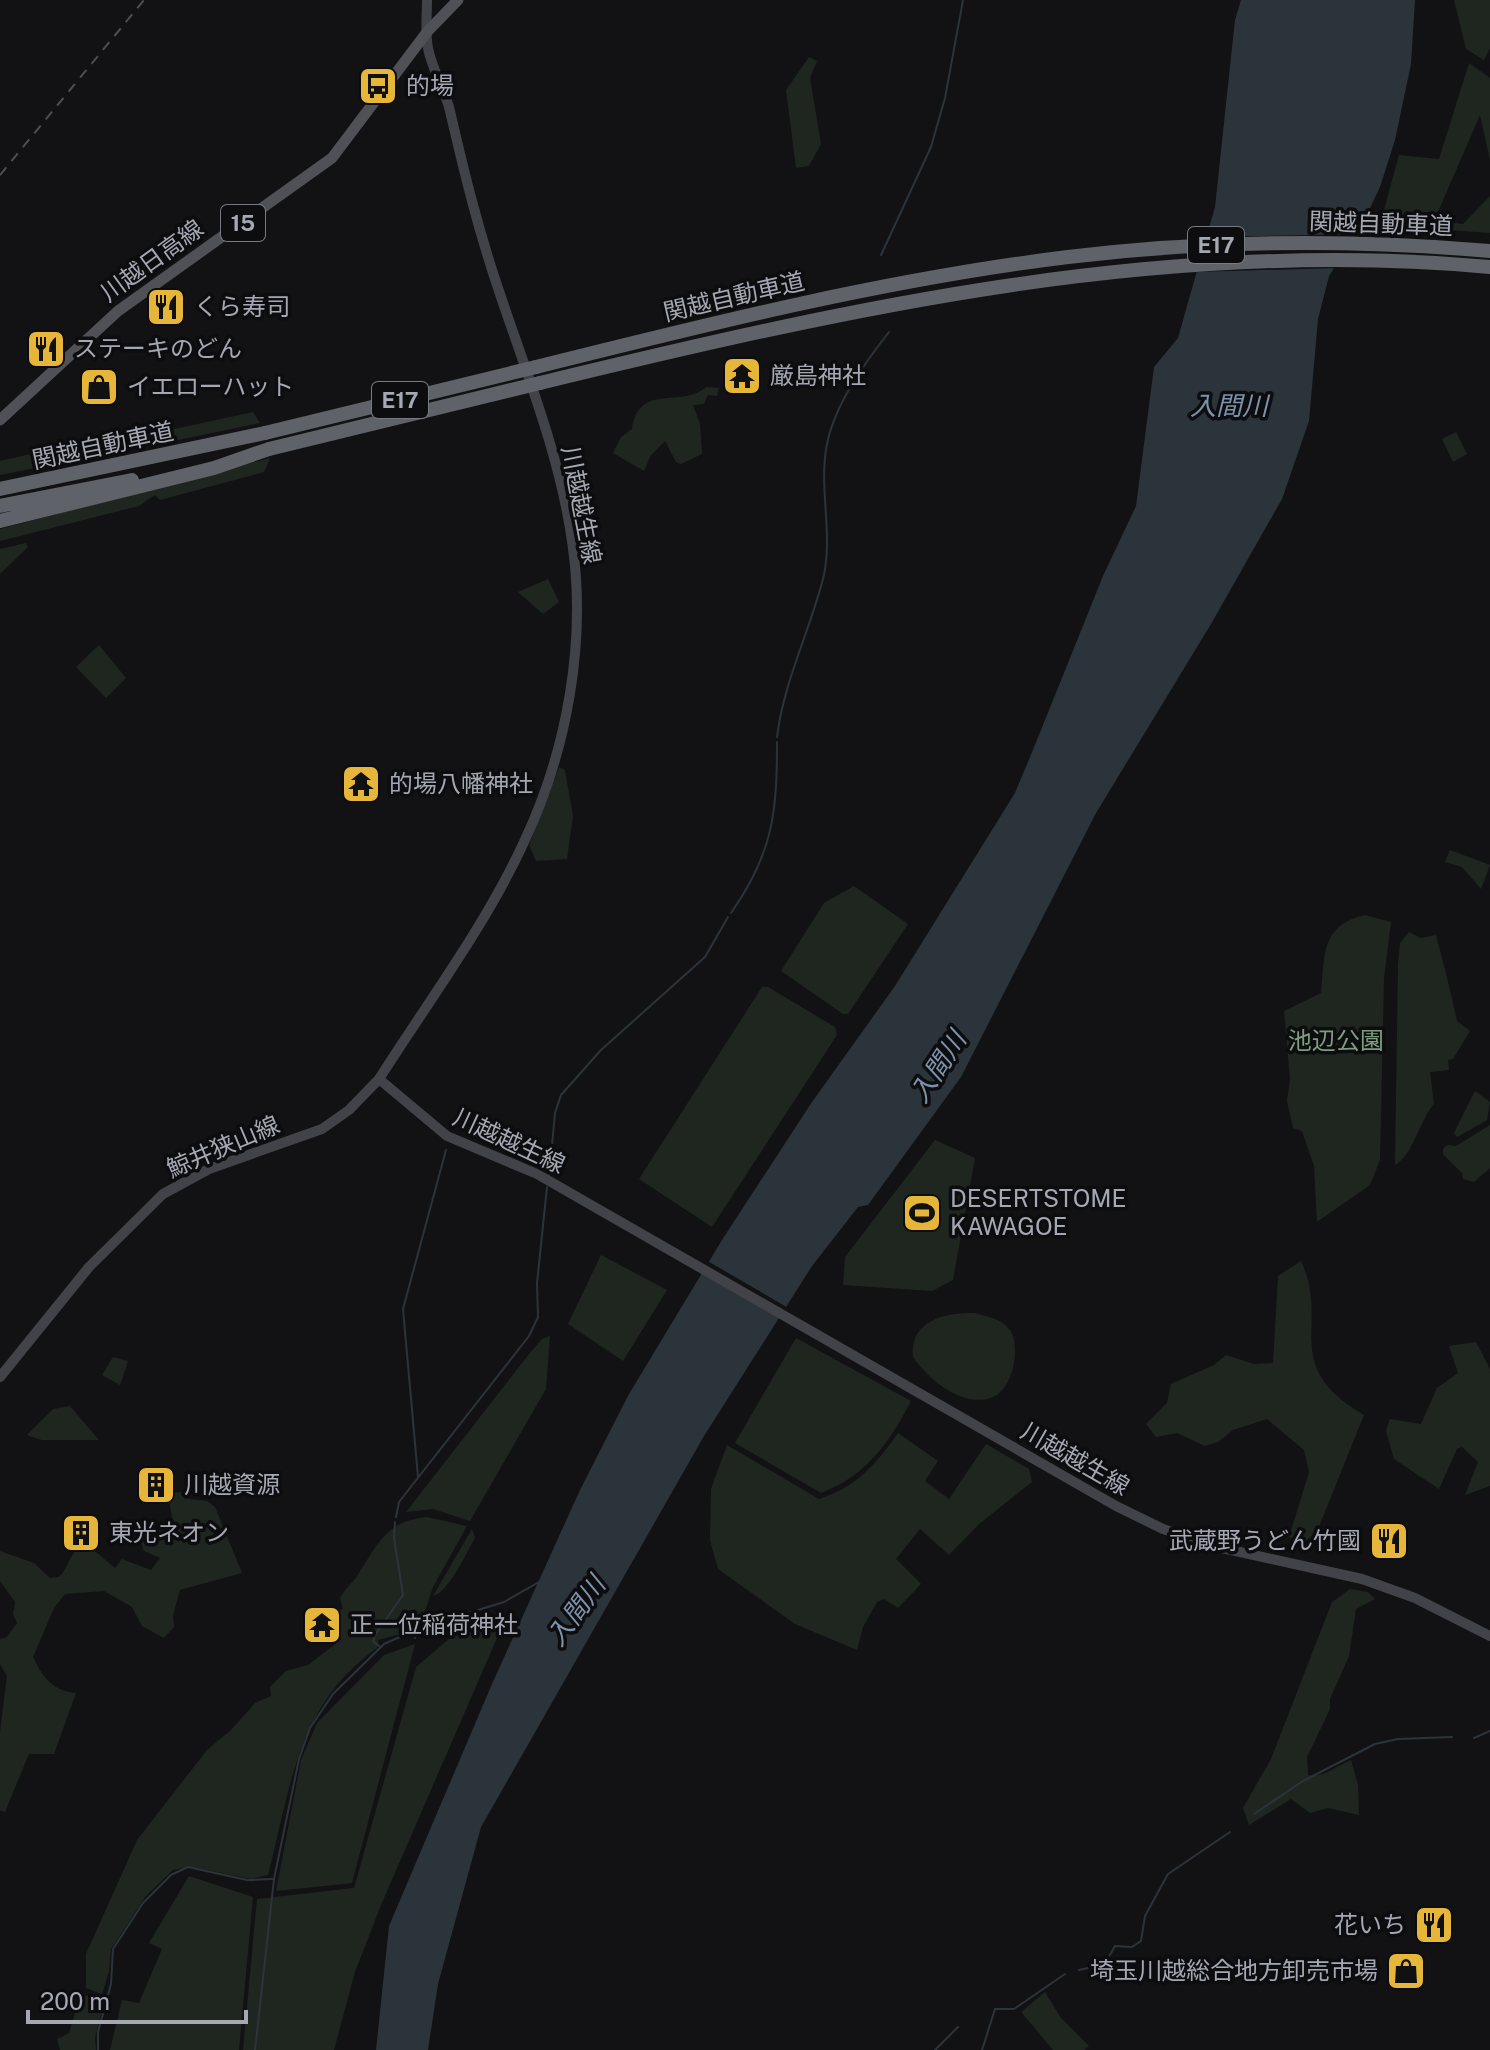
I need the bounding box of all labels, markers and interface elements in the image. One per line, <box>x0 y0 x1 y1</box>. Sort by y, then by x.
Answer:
bus stop icon: 的場 <box>357 65 399 107</box>
place label: 的場 <box>406 71 454 99</box>
road number: 15 <box>221 205 265 241</box>
street label: 関越自動車道 <box>1309 206 1453 240</box>
street label: 川越日高線 <box>95 214 208 307</box>
road number: E17 <box>1188 227 1244 263</box>
street label: 関越自動車道 <box>660 266 807 326</box>
restaurant icon: くら寿司 <box>145 286 187 328</box>
place label: くら寿司 <box>194 292 290 320</box>
restaurant icon: ステーキのどん <box>25 328 67 370</box>
place label: ステーキのどん <box>74 334 242 362</box>
temple icon: 厳島神社 <box>721 355 763 397</box>
place label: 厳島神社 <box>770 361 866 389</box>
shop icon: イエローハット <box>78 366 120 408</box>
place label: イエローハット <box>127 372 294 400</box>
road number: E17 <box>372 382 428 418</box>
water label: 入間川 <box>1190 390 1271 421</box>
street label: 関越自動車道 <box>29 416 176 474</box>
street label: 川越越生線 <box>557 443 607 566</box>
temple icon: 的場八幡神社 <box>340 763 382 805</box>
place label: 的場八幡神社 <box>389 769 533 797</box>
water label: 入間川 <box>903 1023 973 1108</box>
park label: 池辺公園 <box>1288 1026 1384 1054</box>
street label: 川越越生線 <box>449 1102 570 1178</box>
street label: 鯨井狭山線 <box>162 1110 283 1182</box>
place label: DESERTSTOME KAWAGOE <box>950 1184 1127 1240</box>
sports icon: DESERTSTOME KAWAGOE <box>901 1192 943 1234</box>
street label: 川越越生線 <box>1017 1416 1134 1500</box>
building icon: 川越資源 <box>135 1464 177 1506</box>
place label: 川越資源 <box>184 1470 280 1498</box>
building icon: 東光ネオン <box>60 1512 102 1554</box>
place label: 東光ネオン <box>109 1518 229 1546</box>
restaurant icon: 武蔵野うどん竹國 <box>1368 1520 1410 1562</box>
place label: 武蔵野うどん竹國 <box>1169 1526 1361 1554</box>
water label: 入間川 <box>540 1568 613 1651</box>
temple icon: 正一位稲荷神社 <box>301 1604 343 1646</box>
place label: 正一位稲荷神社 <box>350 1610 518 1638</box>
restaurant icon: 花いち <box>1413 1904 1455 1946</box>
place label: 花いち <box>1334 1910 1406 1938</box>
shop icon: 埼玉川越総合地方卸売市場 <box>1385 1950 1427 1992</box>
place label: 埼玉川越総合地方卸売市場 <box>1090 1956 1378 1984</box>
scale bar <box>28 1974 246 2024</box>
text: 200 m <box>40 1987 110 2015</box>

